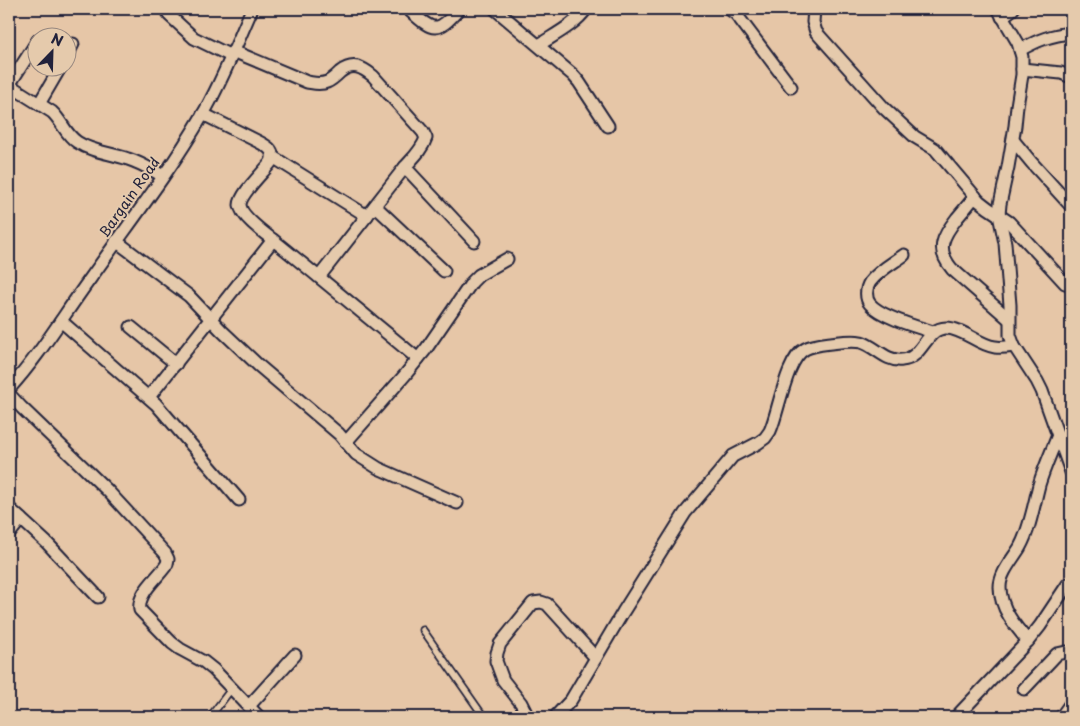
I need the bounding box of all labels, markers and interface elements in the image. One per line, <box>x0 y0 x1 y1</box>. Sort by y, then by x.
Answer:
north arrow <box>28 28 78 78</box>
text: N <box>48 28 66 51</box>
street label: Bargain Road <box>94 153 164 241</box>

